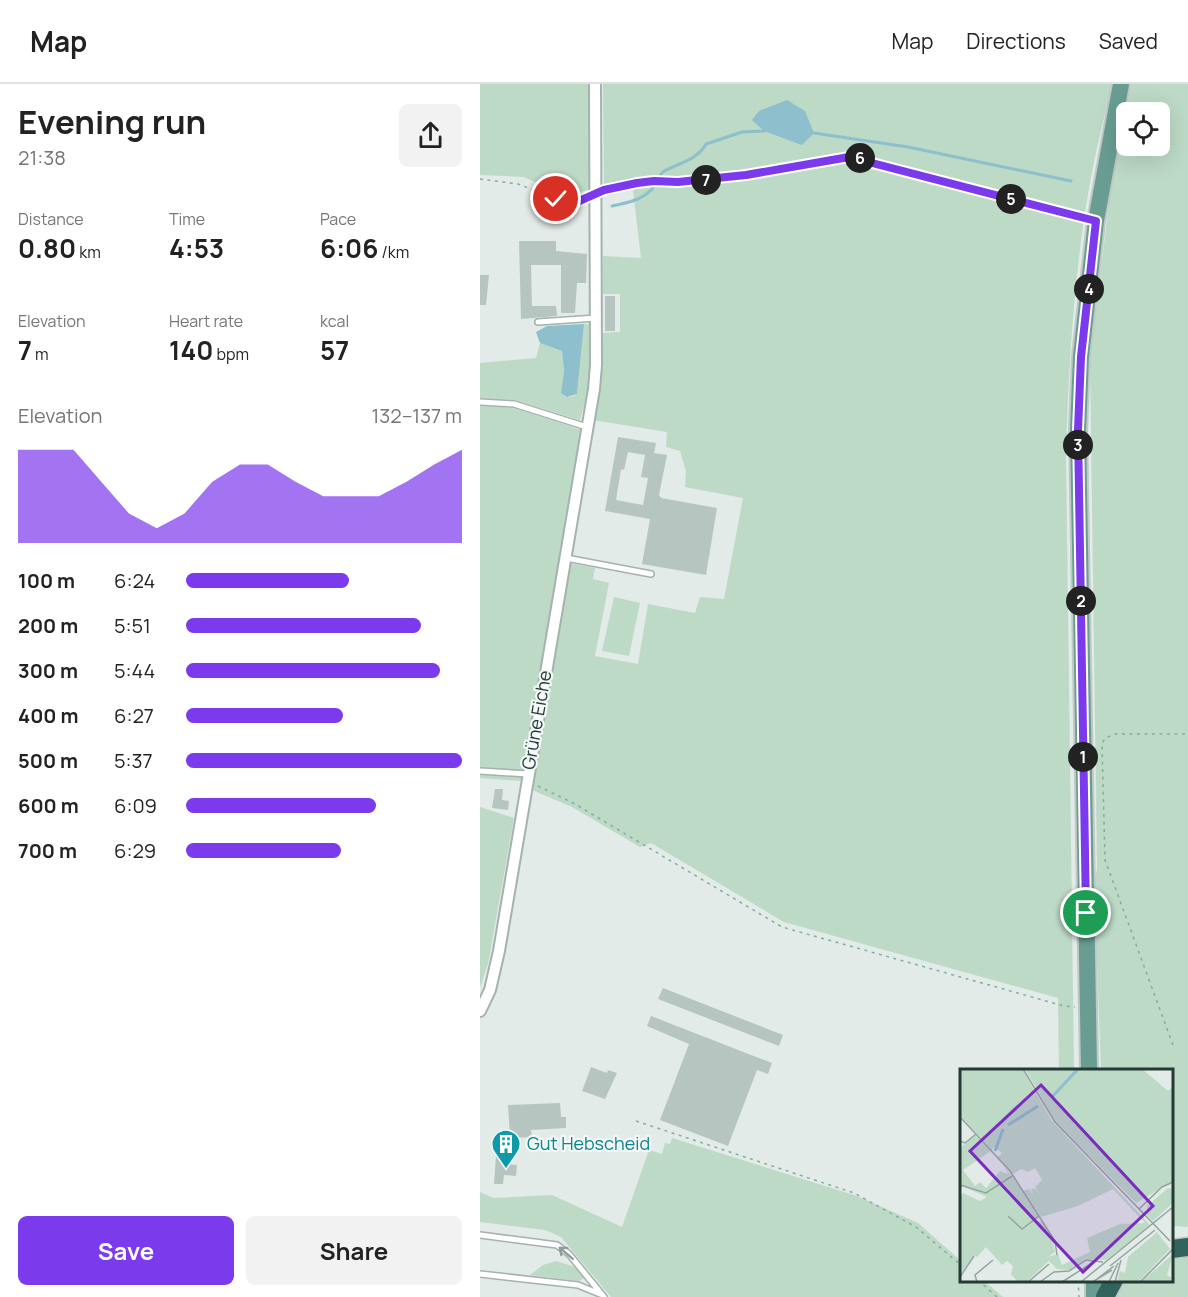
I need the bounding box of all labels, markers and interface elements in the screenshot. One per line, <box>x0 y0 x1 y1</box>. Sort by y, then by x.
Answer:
text: Map <box>30 22 87 60</box>
text: Map <box>892 27 933 55</box>
text: Directions <box>966 27 1066 55</box>
text: Saved <box>1099 27 1158 55</box>
text: Evening run <box>18 99 206 144</box>
map controls <box>1116 102 1170 156</box>
button: locate <box>1116 102 1170 156</box>
button: share <box>399 104 462 167</box>
pin: 6 <box>845 143 875 173</box>
text: 21:38 <box>18 144 66 171</box>
text: 6 <box>855 147 865 169</box>
pin: 7 <box>691 165 721 195</box>
text: 7 <box>702 169 710 191</box>
pin <box>530 173 581 224</box>
icon: check <box>539 182 572 215</box>
pin: 5 <box>996 184 1026 214</box>
text: 5 <box>1006 188 1016 210</box>
text: Distance <box>18 208 84 230</box>
text: Time <box>169 208 205 230</box>
text: Pace <box>320 208 356 230</box>
text: 0.80 <box>18 230 76 266</box>
text: 4:53 <box>169 230 224 266</box>
text: 6:06 <box>320 230 378 266</box>
text: km <box>76 241 101 263</box>
text: /km <box>378 241 409 263</box>
pin: 4 <box>1074 274 1104 304</box>
text: 4 <box>1084 278 1094 300</box>
text: Elevation <box>18 310 86 332</box>
text: Heart rate <box>169 310 243 332</box>
text: kcal <box>320 310 349 332</box>
text: 7 <box>18 332 32 368</box>
text: 140 <box>169 332 213 368</box>
text: 57 <box>320 332 349 368</box>
text: m <box>32 343 49 365</box>
text: bpm <box>213 343 249 365</box>
text: Elevation <box>18 402 102 429</box>
text: 132–137 m <box>371 402 462 429</box>
pin: 3 <box>1063 430 1093 460</box>
text: 3 <box>1073 434 1083 456</box>
text: 100 m <box>18 567 75 594</box>
text: 6:24 <box>114 567 155 594</box>
pin: 2 <box>1066 586 1096 616</box>
text: 2 <box>1076 590 1086 612</box>
text: 200 m <box>18 612 78 639</box>
text: 5:51 <box>114 612 151 639</box>
text: 300 m <box>18 657 78 684</box>
text: 5:44 <box>114 657 155 684</box>
street label: Grüne Eiche <box>515 668 557 771</box>
text: 400 m <box>18 702 78 729</box>
text: 6:27 <box>114 702 154 729</box>
pin: 1 <box>1068 742 1098 772</box>
text: 1 <box>1079 746 1087 768</box>
text: 500 m <box>18 747 78 774</box>
text: 5:37 <box>114 747 153 774</box>
text: 600 m <box>18 792 79 819</box>
text: 6:09 <box>114 792 157 819</box>
text: 700 m <box>18 837 77 864</box>
text: 6:29 <box>114 837 156 864</box>
pin <box>1060 887 1111 938</box>
icon: arrive <box>1069 896 1102 929</box>
inset map <box>960 1069 1173 1282</box>
building icon: Gut Hebscheid <box>490 1128 522 1170</box>
place label: Gut Hebscheid <box>527 1131 650 1155</box>
button: Save <box>18 1216 234 1285</box>
button: Share <box>246 1216 462 1285</box>
one-way arrow <box>559 1246 574 1260</box>

